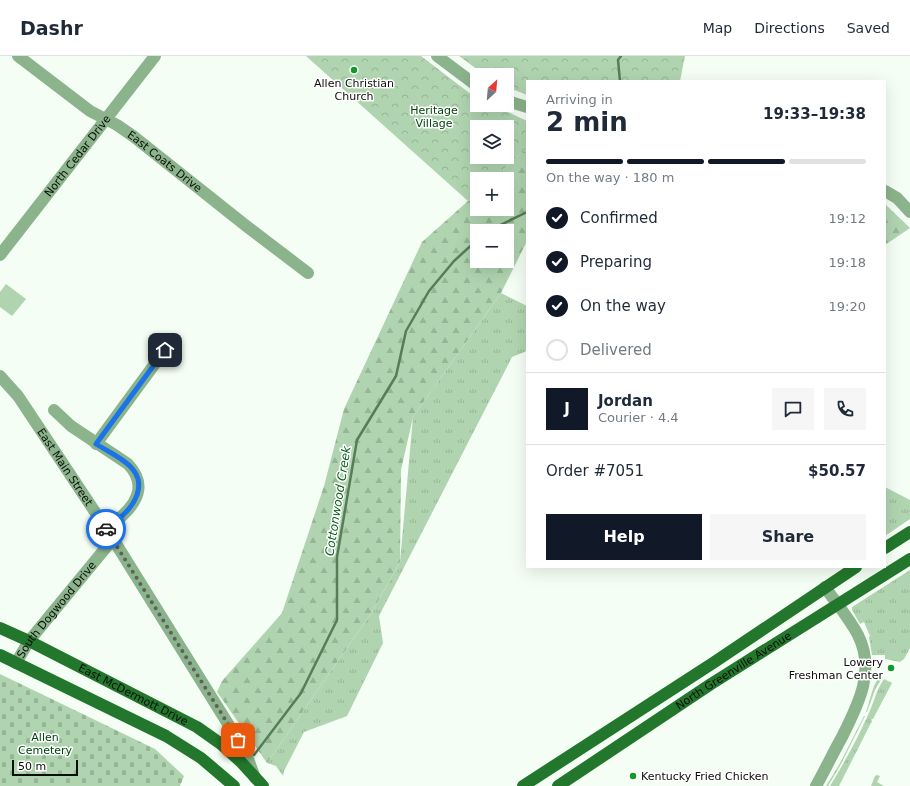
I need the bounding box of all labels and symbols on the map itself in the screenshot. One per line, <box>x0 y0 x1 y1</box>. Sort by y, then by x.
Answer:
marker: Allen Christian Church <box>349 65 359 75</box>
north arrow <box>470 68 514 112</box>
place label: Allen Christian Church <box>314 77 394 103</box>
park label: Heritage Village <box>410 104 458 130</box>
street label: North Cedar Drive <box>42 112 113 199</box>
street label: East Coats Drive <box>125 128 205 195</box>
pin <box>148 333 182 367</box>
street label: East Main Street <box>35 426 96 509</box>
water label: Cottonwood Creek <box>322 444 354 557</box>
courier <box>86 509 126 549</box>
street label: South Dogwood Drive <box>14 558 99 660</box>
street label: North Greenville Avenue <box>673 629 794 712</box>
place label: Lowery Freshman Center <box>789 656 883 682</box>
street label: East McDermott Drive <box>76 661 191 728</box>
marker: Lowery Freshman Center <box>886 663 896 673</box>
pin <box>221 723 255 757</box>
park label: Allen Cemetery <box>18 731 73 757</box>
scale bar <box>12 758 78 777</box>
place label: Kentucky Fried Chicken <box>641 770 769 783</box>
marker: Kentucky Fried Chicken <box>628 771 638 781</box>

